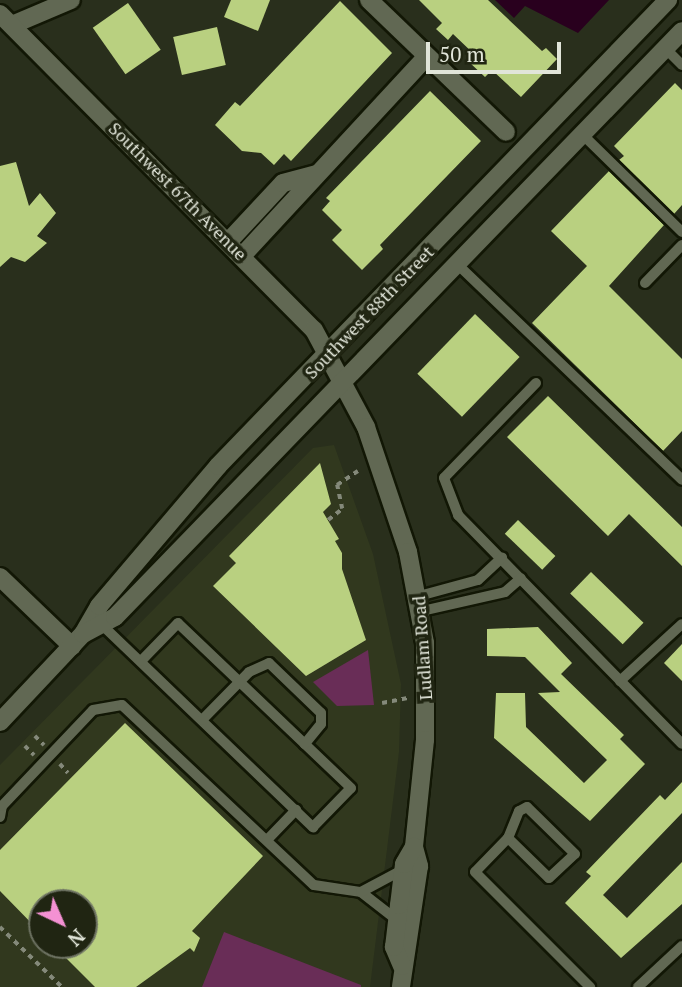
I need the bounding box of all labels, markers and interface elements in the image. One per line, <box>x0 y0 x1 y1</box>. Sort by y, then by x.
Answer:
scale bar <box>430 28 565 72</box>
text: 50 m <box>439 40 485 68</box>
street label: Southwest 67th Avenue <box>104 117 252 265</box>
street label: Southwest 88th Street <box>300 241 438 383</box>
street label: Ludlam Road <box>408 595 436 701</box>
north arrow <box>28 889 98 959</box>
text: N <box>63 924 90 952</box>

